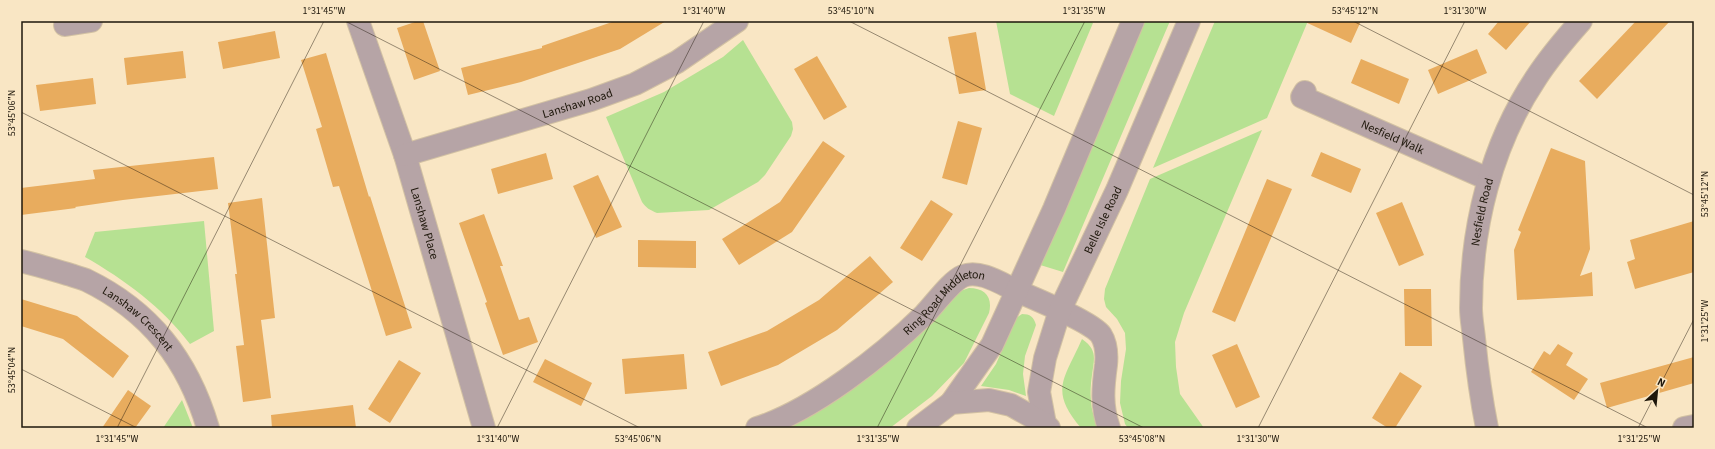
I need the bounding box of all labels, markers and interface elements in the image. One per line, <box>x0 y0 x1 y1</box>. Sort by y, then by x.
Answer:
text: 1°31'45"W <box>303 4 346 18</box>
text: 1°31'40"W <box>683 4 726 18</box>
text: 53°45'10"N <box>828 4 874 18</box>
text: 1°31'35"W <box>1063 4 1106 18</box>
text: 53°45'12"N <box>1332 4 1378 18</box>
text: 1°31'30"W <box>1444 4 1487 18</box>
street label: Lanshaw Road <box>540 85 615 123</box>
text: 53°45'06"N <box>5 90 19 136</box>
street label: Nesfield Walk <box>1358 116 1427 159</box>
text: 53°45'12"N <box>1698 171 1712 217</box>
street label: Nesfield Road <box>1467 176 1498 247</box>
street label: Belle Isle Road <box>1080 184 1127 257</box>
street label: Lanshaw Place <box>406 185 443 261</box>
street label: Ring Road Middleton <box>900 266 987 339</box>
street label: Lanshaw Crescent <box>99 282 177 355</box>
text: 1°31'25"W <box>1698 299 1712 342</box>
text: 53°45'04"N <box>5 347 19 393</box>
north arrow <box>1637 371 1677 411</box>
text: N <box>1655 374 1668 391</box>
text: 1°31'45"W <box>96 432 139 446</box>
text: 1°31'40"W <box>477 432 520 446</box>
text: 53°45'06"N <box>615 432 661 446</box>
text: 1°31'35"W <box>857 432 900 446</box>
text: 53°45'08"N <box>1119 432 1165 446</box>
text: 1°31'30"W <box>1237 432 1280 446</box>
text: 1°31'25"W <box>1618 432 1661 446</box>

